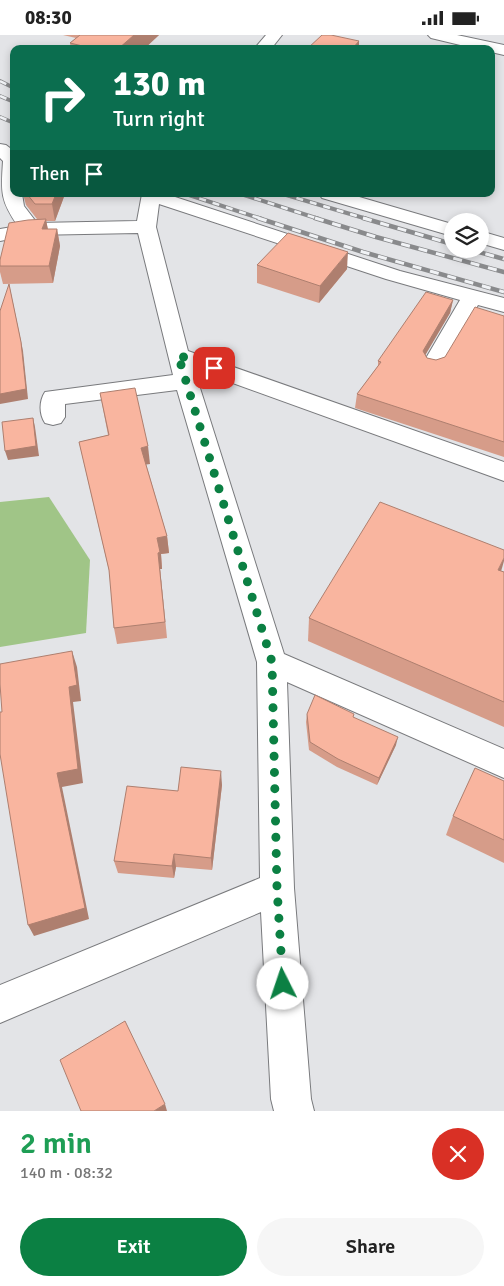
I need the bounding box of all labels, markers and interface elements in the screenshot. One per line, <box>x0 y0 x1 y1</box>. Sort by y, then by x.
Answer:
text: 08:30 <box>25 6 72 30</box>
text: 130 m <box>113 62 206 105</box>
icon: right <box>30 65 95 130</box>
text: Turn right <box>113 105 205 132</box>
icon: arrive <box>80 160 108 188</box>
text: Then <box>30 162 70 186</box>
map controls <box>444 213 489 258</box>
button: layers <box>444 213 489 258</box>
pin <box>193 347 235 389</box>
icon: arrive <box>200 354 228 382</box>
position arrow <box>256 957 308 1009</box>
text: 2 min <box>20 1125 92 1162</box>
button: close <box>432 1128 484 1180</box>
text: 140 m · 08:32 <box>20 1163 113 1183</box>
button: Exit <box>20 1218 247 1276</box>
button: Share <box>257 1218 484 1276</box>

